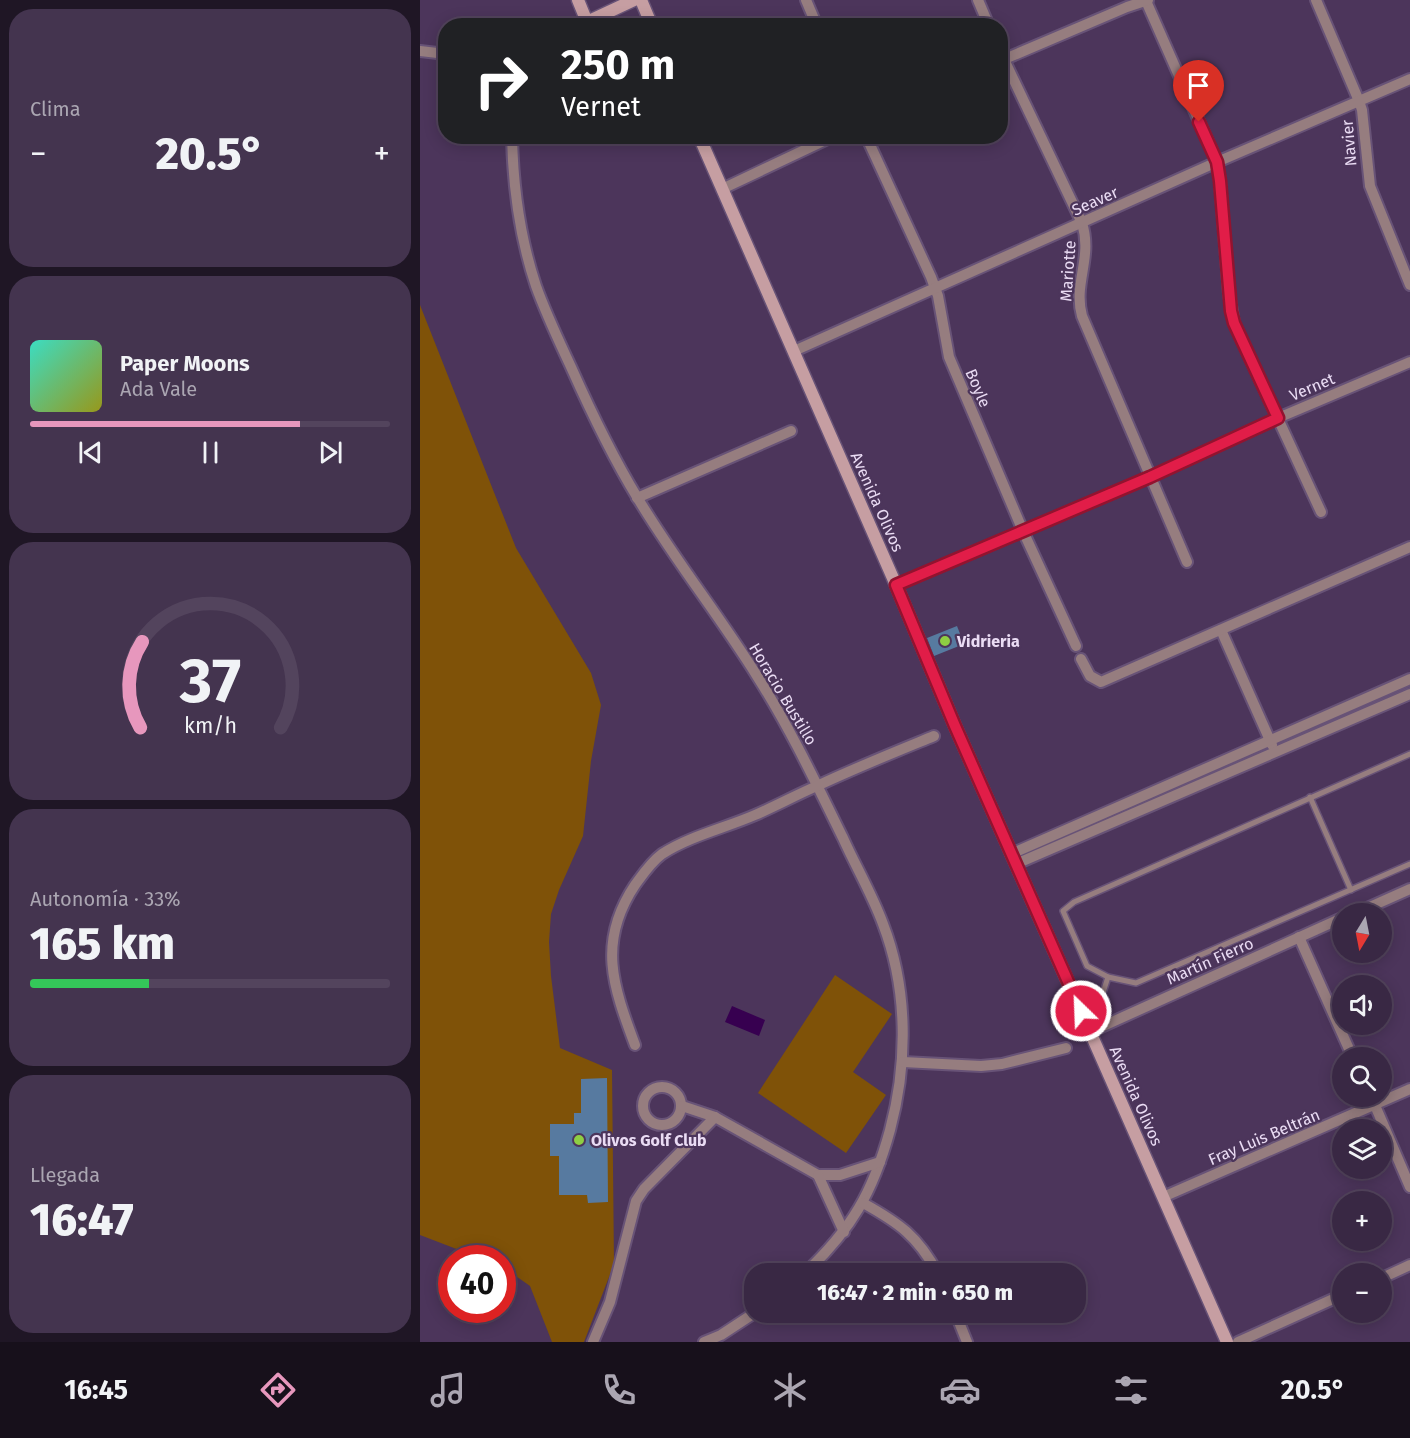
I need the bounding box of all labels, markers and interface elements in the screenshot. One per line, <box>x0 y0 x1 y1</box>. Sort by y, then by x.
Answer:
text: 250 m <box>561 40 675 90</box>
icon: right <box>462 42 540 120</box>
pin <box>1173 60 1224 122</box>
icon: arrive <box>1182 69 1215 102</box>
text: Vernet <box>561 91 641 123</box>
text: Clima <box>30 97 81 121</box>
street label: Navier <box>1337 118 1360 167</box>
text: 20.5° <box>155 127 265 181</box>
text: − <box>30 134 47 174</box>
text: + <box>374 134 390 174</box>
street label: Seaver <box>1069 182 1122 220</box>
street label: Mariotte <box>1056 240 1080 302</box>
text: Paper Moons <box>120 350 250 377</box>
street label: Boyle <box>961 366 995 410</box>
street label: Vernet <box>1287 369 1338 405</box>
text: Ada Vale <box>120 377 197 401</box>
icon: previous <box>74 436 107 469</box>
icon: pause <box>194 436 227 469</box>
icon: next <box>314 436 347 469</box>
street label: Avenida Olivos <box>847 449 907 555</box>
place label: Vidrieria <box>956 632 1020 651</box>
marker: Vidrieria <box>938 634 952 648</box>
street label: Horacio Bustillo <box>745 640 821 748</box>
text: 37 <box>178 644 241 719</box>
text: km/h <box>183 713 237 739</box>
text: Autonomía · 33% <box>30 887 181 911</box>
north arrow <box>1332 903 1392 963</box>
map controls <box>1332 903 1392 1323</box>
text: 165 km <box>30 917 175 971</box>
street label: Martín Fierro <box>1164 933 1256 989</box>
button: sound <box>1332 975 1392 1035</box>
position arrow <box>1049 979 1113 1043</box>
street label: Avenida Olivos <box>1106 1043 1166 1149</box>
button: search <box>1332 1047 1392 1107</box>
street label: Fray Luis Beltrán <box>1205 1105 1323 1169</box>
button: layers <box>1332 1119 1392 1179</box>
place label: Olivos Golf Club <box>591 1131 707 1150</box>
marker: Olivos Golf Club <box>572 1133 586 1147</box>
text: Llegada <box>30 1163 100 1187</box>
button: + <box>1332 1191 1392 1251</box>
text: 16:47 <box>30 1193 134 1247</box>
speed limit sign: 40 <box>438 1245 516 1323</box>
button: − <box>1332 1263 1392 1323</box>
text: 16:47 · 2 min · 650 m <box>817 1279 1013 1306</box>
icon: directions <box>257 1369 299 1411</box>
icon: music <box>427 1369 469 1411</box>
icon: phone <box>598 1369 640 1411</box>
icon: climate <box>769 1369 811 1411</box>
icon: car <box>939 1369 981 1411</box>
icon: filters <box>1110 1369 1152 1411</box>
text: 16:45 <box>64 1374 128 1406</box>
text: 20.5° <box>1281 1374 1346 1406</box>

